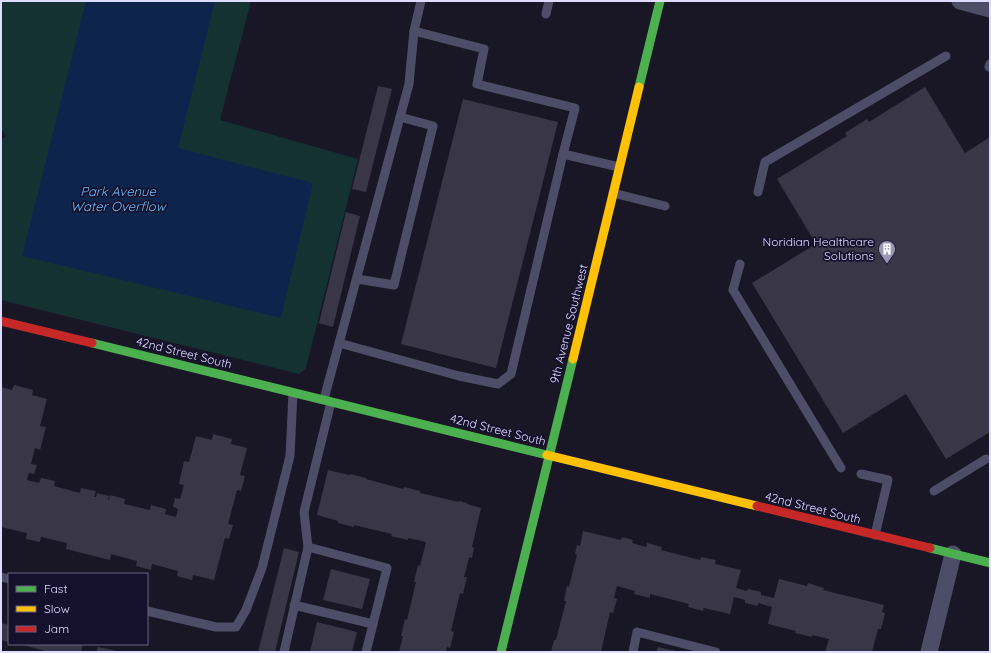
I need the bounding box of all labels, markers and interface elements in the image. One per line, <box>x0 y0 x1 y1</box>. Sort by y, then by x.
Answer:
water label: Park Avenue Water Overflow <box>71 183 167 214</box>
place label: Noridian Healthcare Solutions <box>763 234 874 263</box>
building icon: Noridian Healthcare Solutions <box>877 239 897 264</box>
street label: 9th Avenue Southwest <box>546 263 591 385</box>
street label: 42nd Street South <box>135 333 234 372</box>
street label: 42nd Street South <box>449 410 548 449</box>
street label: 42nd Street South <box>764 488 863 527</box>
legend <box>8 573 148 645</box>
text: Fast <box>44 581 68 596</box>
text: Slow <box>44 601 70 616</box>
text: Jam <box>44 621 69 636</box>

